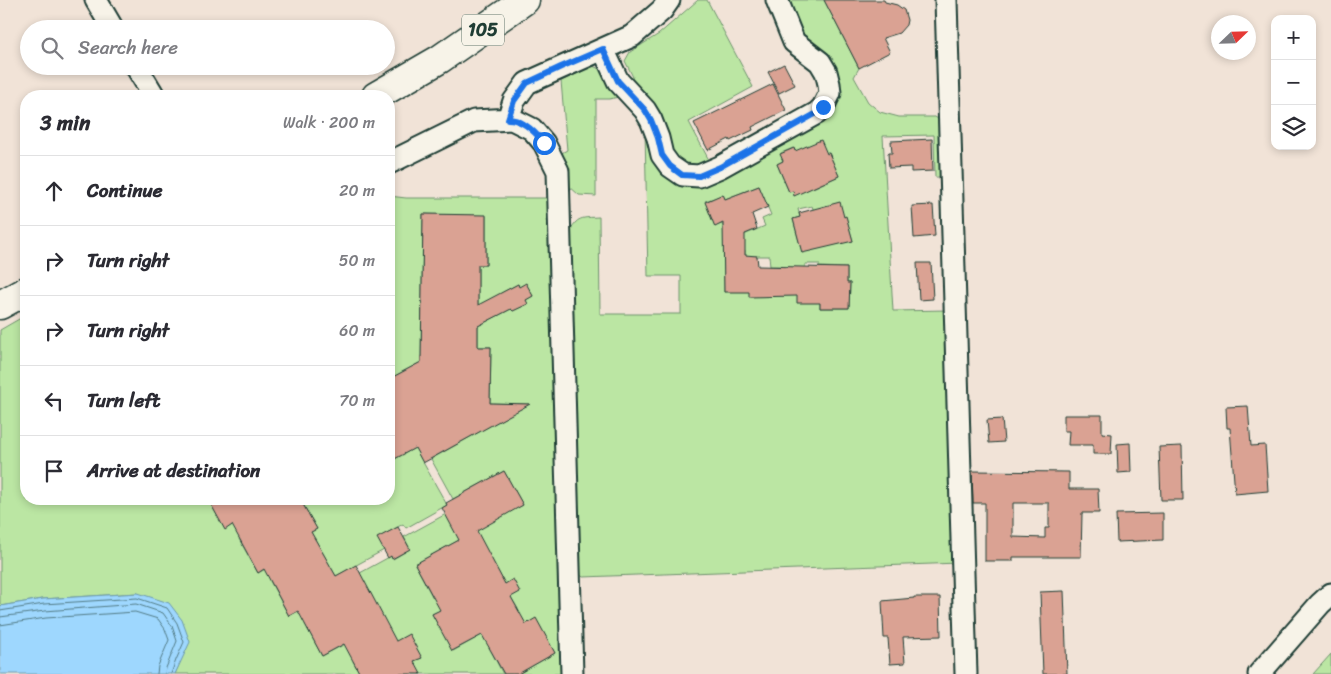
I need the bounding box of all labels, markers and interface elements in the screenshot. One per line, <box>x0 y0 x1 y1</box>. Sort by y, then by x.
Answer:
road number: 105 <box>462 14 504 46</box>
north arrow <box>1211 15 1256 60</box>
map controls <box>1271 15 1316 150</box>
button: + <box>1271 15 1316 60</box>
search box <box>20 20 395 75</box>
text: Search here <box>78 31 178 64</box>
icon: search <box>38 34 66 62</box>
button: − <box>1271 60 1316 105</box>
route end <box>812 96 835 119</box>
text: 3 min <box>40 104 90 142</box>
button: layers <box>1271 105 1316 150</box>
text: Walk · 200 m <box>283 108 375 137</box>
route start <box>533 132 556 155</box>
text: Continue <box>87 174 163 207</box>
text: 20 m <box>339 176 375 205</box>
icon: ahead <box>40 177 68 205</box>
text: Turn right <box>87 244 169 277</box>
text: 50 m <box>339 246 375 275</box>
icon: right <box>40 247 68 275</box>
text: Turn right <box>87 314 169 347</box>
text: 60 m <box>339 316 375 345</box>
icon: right <box>40 317 68 345</box>
text: Turn left <box>87 384 160 417</box>
text: 70 m <box>339 386 375 415</box>
icon: left <box>40 387 68 415</box>
text: Arrive at destination <box>87 454 260 487</box>
icon: arrive <box>40 457 68 485</box>

